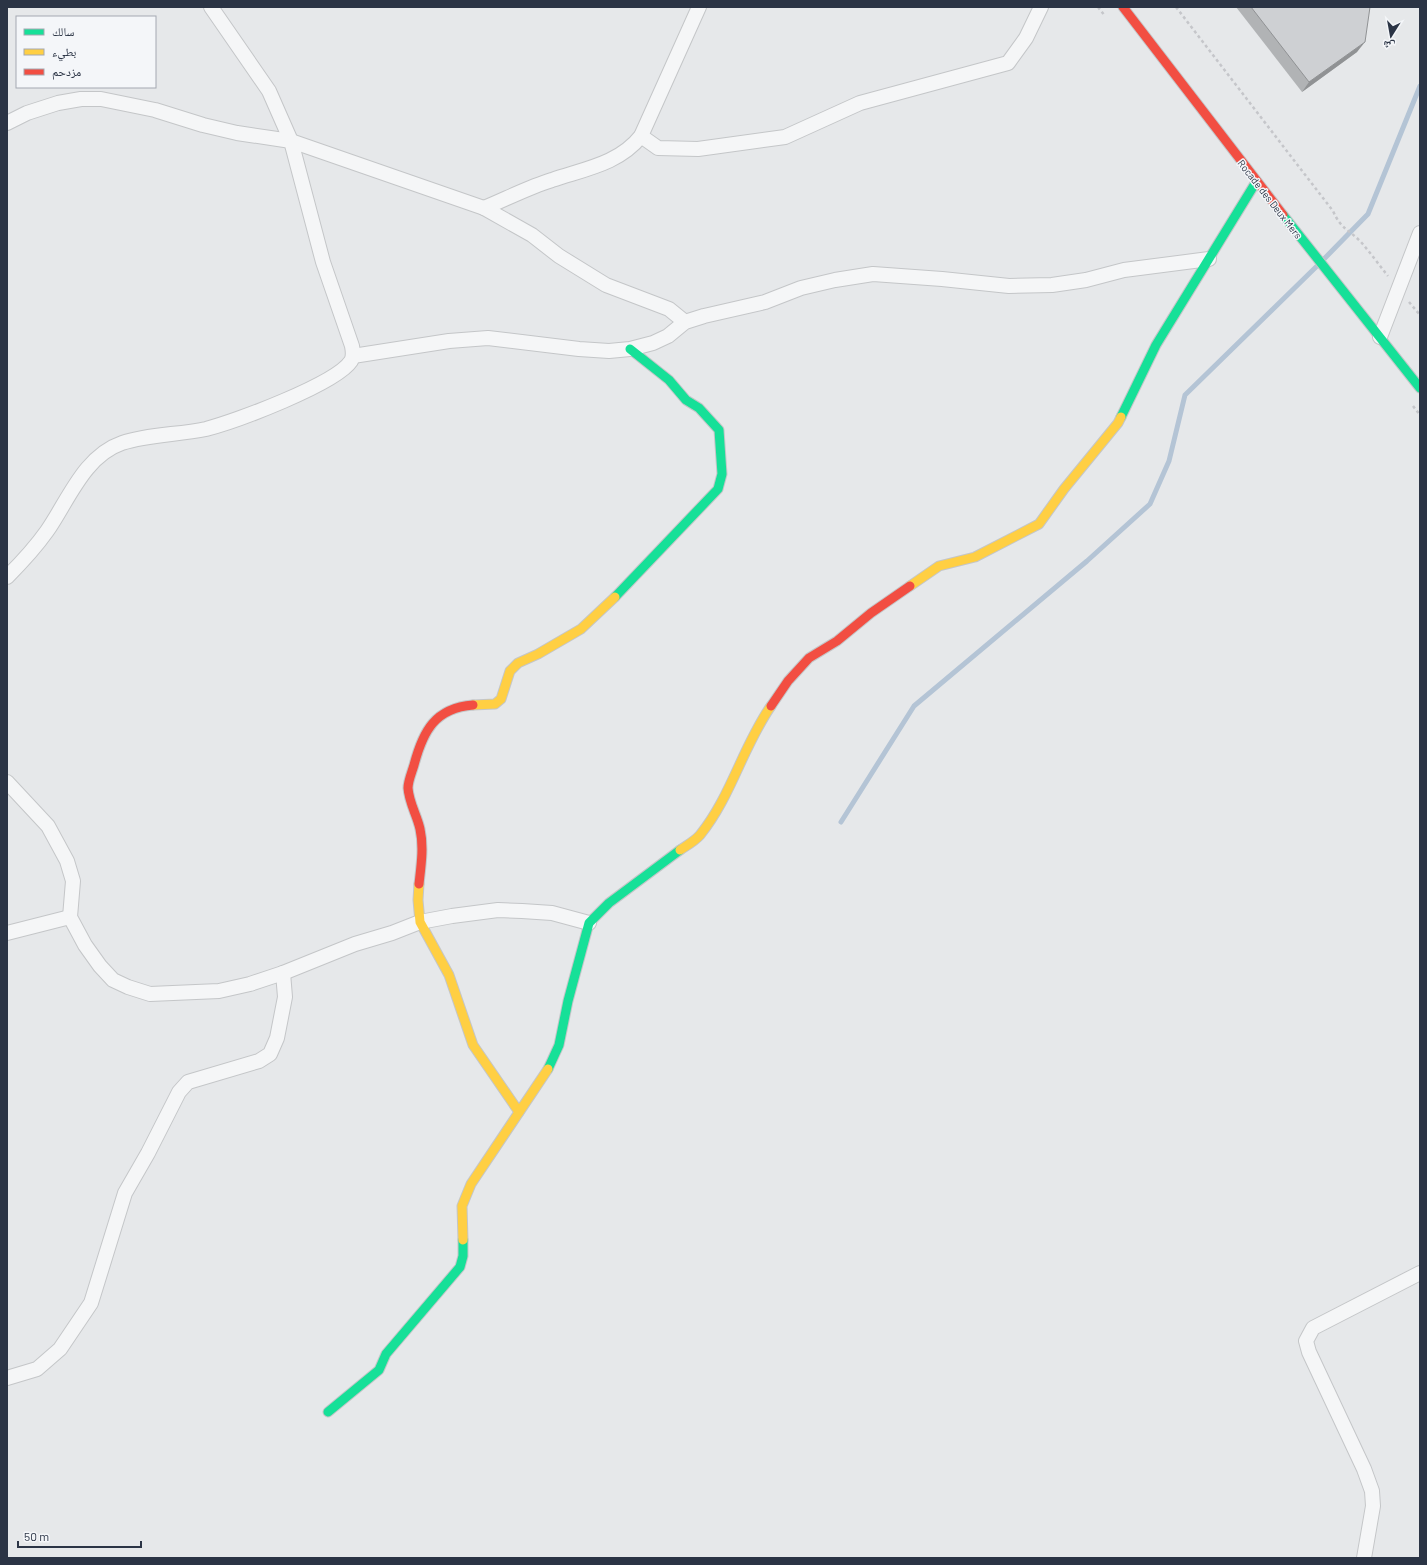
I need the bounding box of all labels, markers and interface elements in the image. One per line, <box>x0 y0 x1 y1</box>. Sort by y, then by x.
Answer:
legend <box>16 16 156 88</box>
north arrow <box>1371 16 1411 56</box>
text: سالك <box>52 24 74 38</box>
text: ش <box>1382 37 1396 54</box>
text: بطيء <box>52 44 76 62</box>
text: مزدحم <box>52 64 81 80</box>
street label: Rocade des Deux Mers <box>1236 157 1305 241</box>
scale bar <box>18 1523 141 1549</box>
text: 50 m <box>24 1529 49 1543</box>

